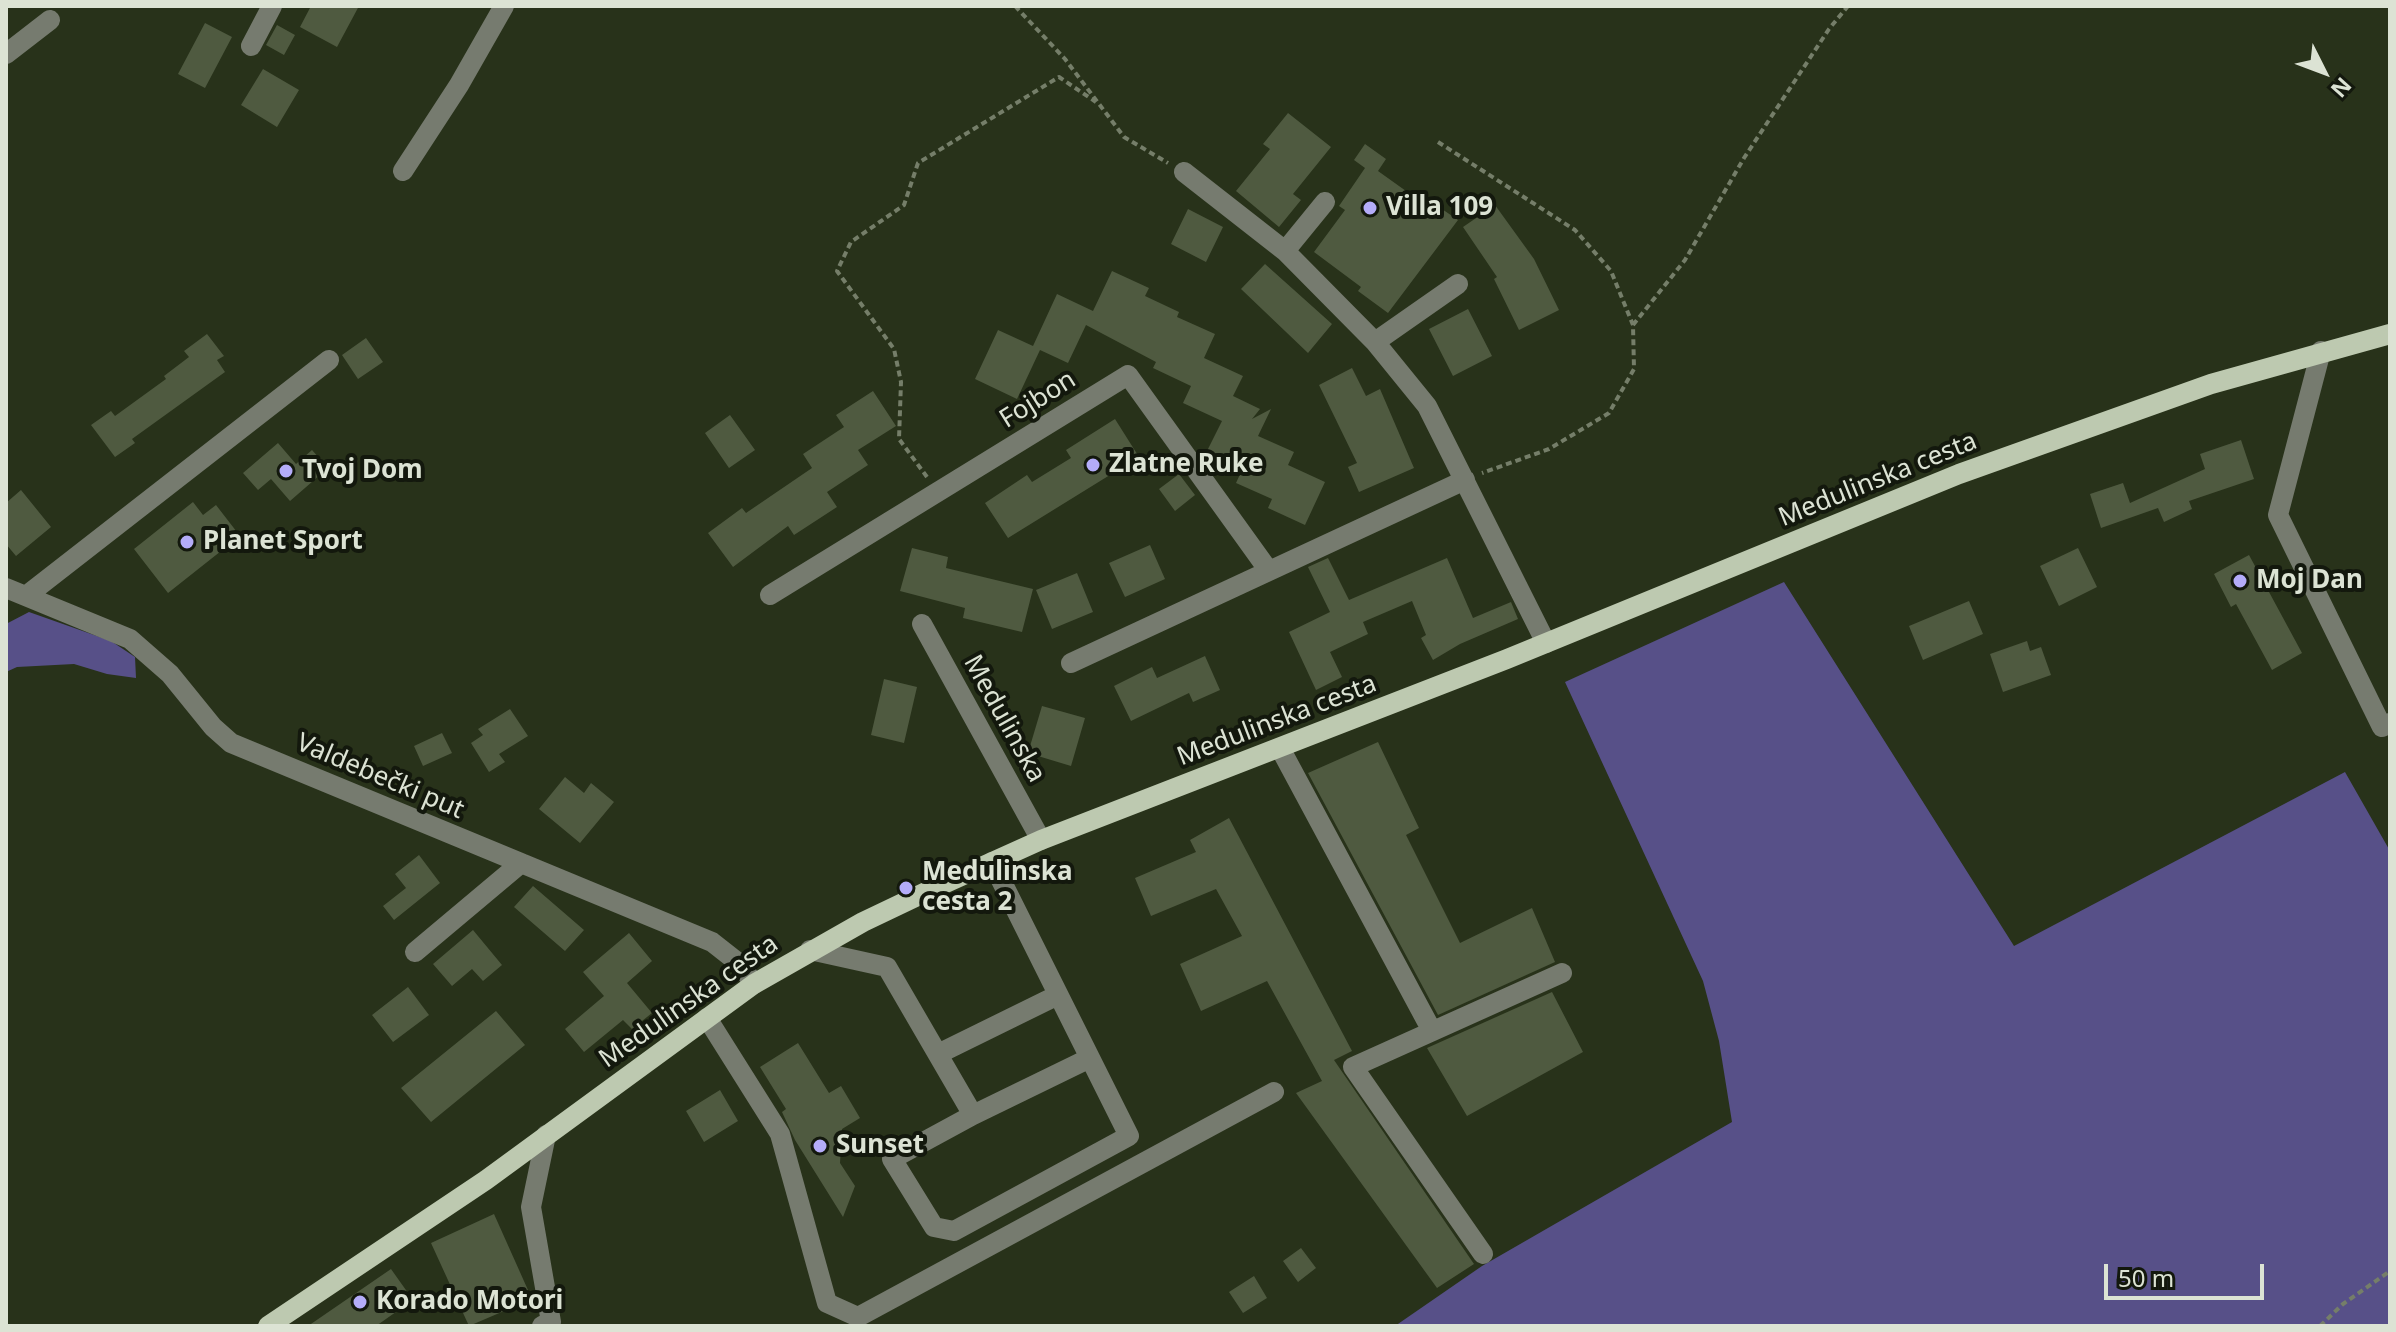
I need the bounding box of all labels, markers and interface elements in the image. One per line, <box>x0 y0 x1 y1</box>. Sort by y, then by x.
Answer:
north arrow <box>2284 32 2364 112</box>
text: N <box>2325 71 2359 105</box>
place label: Villa 109 <box>1386 192 1493 224</box>
marker: Villa 109 <box>1361 199 1379 217</box>
street label: Fojbon <box>994 365 1082 435</box>
street label: Medulinska cesta <box>1774 426 1982 534</box>
place label: Zlatne Ruke <box>1109 449 1263 481</box>
place label: Tvoj Dom <box>302 455 423 487</box>
marker: Zlatne Ruke <box>1084 456 1102 474</box>
marker: Tvoj Dom <box>277 462 295 480</box>
place label: Planet Sport <box>203 526 363 558</box>
marker: Planet Sport <box>178 533 196 551</box>
place label: Moj Dan <box>2256 565 2363 597</box>
marker: Moj Dan <box>2231 572 2249 590</box>
street label: Medulinska <box>956 650 1052 788</box>
street label: Medulinska cesta <box>1173 669 1381 773</box>
street label: Valdebečki put <box>292 728 468 826</box>
place label: Medulinska cesta 2 <box>922 857 1073 918</box>
marker: Medulinska cesta 2 <box>897 879 915 897</box>
street label: Medulinska cesta <box>594 929 784 1075</box>
place label: Sunset <box>836 1130 924 1162</box>
marker: Sunset <box>811 1137 829 1155</box>
scale bar <box>2108 1248 2268 1298</box>
text: 50 m <box>2118 1261 2174 1294</box>
place label: Korado Motori <box>376 1286 563 1318</box>
marker: Korado Motori <box>351 1293 369 1311</box>

